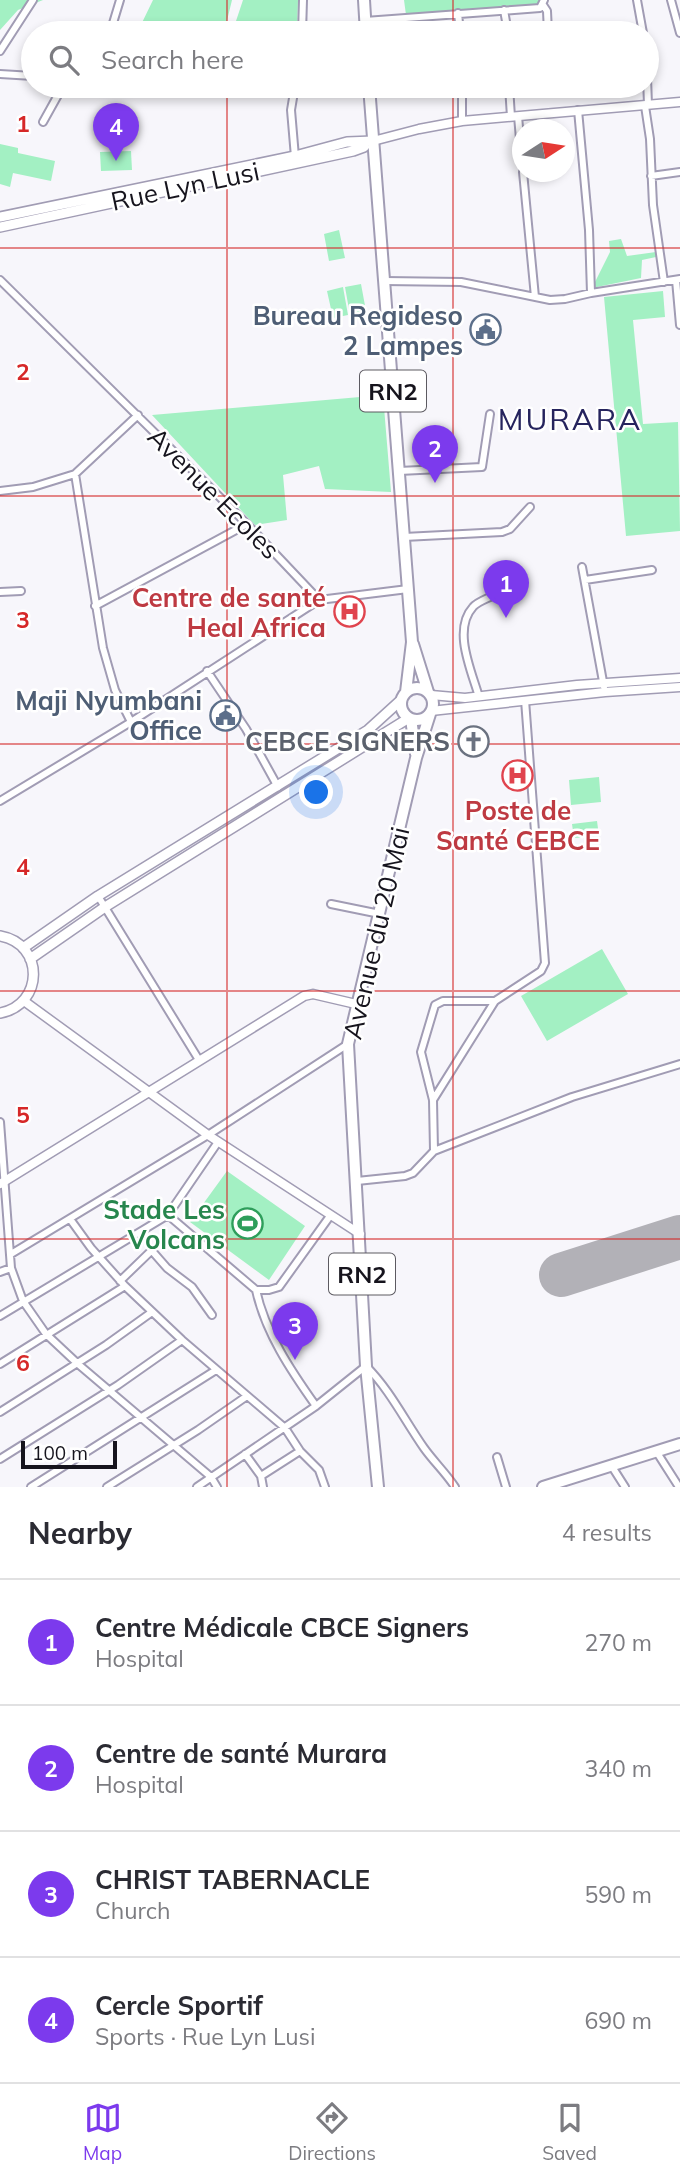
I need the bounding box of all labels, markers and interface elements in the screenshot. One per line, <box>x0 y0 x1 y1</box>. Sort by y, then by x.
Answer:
search box <box>21 21 659 98</box>
icon: search <box>45 41 83 79</box>
text: Search here <box>101 43 244 76</box>
pin: 4 <box>93 103 139 161</box>
text: 1 <box>16 109 30 138</box>
north arrow <box>512 119 575 182</box>
street label: Rue Lyn Lusi <box>108 154 262 218</box>
place label: Bureau Regideso 2 Lampes <box>253 299 463 362</box>
public building icon: Bureau Regideso 2 Lampes <box>469 313 503 347</box>
text: 2 <box>16 357 30 386</box>
road number: RN2 <box>360 370 426 412</box>
district label: MURARA <box>498 400 642 438</box>
street label: Avenue Ecoles <box>141 420 287 566</box>
pin: 2 <box>412 425 458 483</box>
pin: 1 <box>483 560 529 618</box>
place label: Centre de santé Heal Africa <box>132 581 326 644</box>
hospital icon: Centre de santé Heal Africa <box>332 595 366 629</box>
text: 3 <box>16 605 30 634</box>
place label: Maji Nyumbani Office <box>15 684 202 747</box>
public building icon: Maji Nyumbani Office <box>208 698 242 732</box>
church icon: CEBCE SIGNERS <box>456 724 490 758</box>
place label: CEBCE SIGNERS <box>245 725 450 758</box>
hospital icon: Poste de Santé CEBCE <box>501 758 535 792</box>
your location <box>299 775 333 809</box>
place label: Poste de Santé CEBCE <box>436 794 600 857</box>
street label: Avenue du 20 Mai <box>336 824 416 1042</box>
text: 4 <box>16 852 30 881</box>
text: 5 <box>16 1100 30 1129</box>
place label: Stade Les Volcans <box>103 1193 225 1256</box>
sports icon: Stade Les Volcans <box>231 1207 265 1241</box>
road number: RN2 <box>329 1254 395 1294</box>
pin: 3 <box>272 1302 318 1360</box>
text: 6 <box>16 1348 30 1377</box>
scale bar <box>21 1438 117 1470</box>
text: 100 m <box>32 1441 88 1465</box>
text: Nearby <box>28 1514 132 1552</box>
text: 4 results <box>562 1518 652 1547</box>
text: Centre Médicale CBCE Signers <box>95 1611 469 1644</box>
text: 1 <box>44 1628 58 1657</box>
text: 270 m <box>584 1628 652 1657</box>
text: Hospital <box>95 1644 184 1673</box>
text: Centre de santé Murara <box>95 1737 387 1770</box>
text: 2 <box>44 1754 58 1783</box>
text: 340 m <box>584 1754 652 1783</box>
text: Hospital <box>95 1770 184 1799</box>
text: CHRIST TABERNACLE <box>95 1863 370 1896</box>
text: 3 <box>44 1880 58 1909</box>
text: 590 m <box>584 1880 652 1909</box>
text: Church <box>95 1896 171 1925</box>
text: Cercle Sportif <box>95 1989 263 2022</box>
text: 4 <box>44 2006 58 2035</box>
text: 690 m <box>584 2006 652 2035</box>
text: Sports · Rue Lyn Lusi <box>95 2022 315 2051</box>
tab: Map <box>83 2099 122 2165</box>
tab: Directions <box>288 2099 376 2165</box>
tab: Saved <box>542 2099 597 2165</box>

